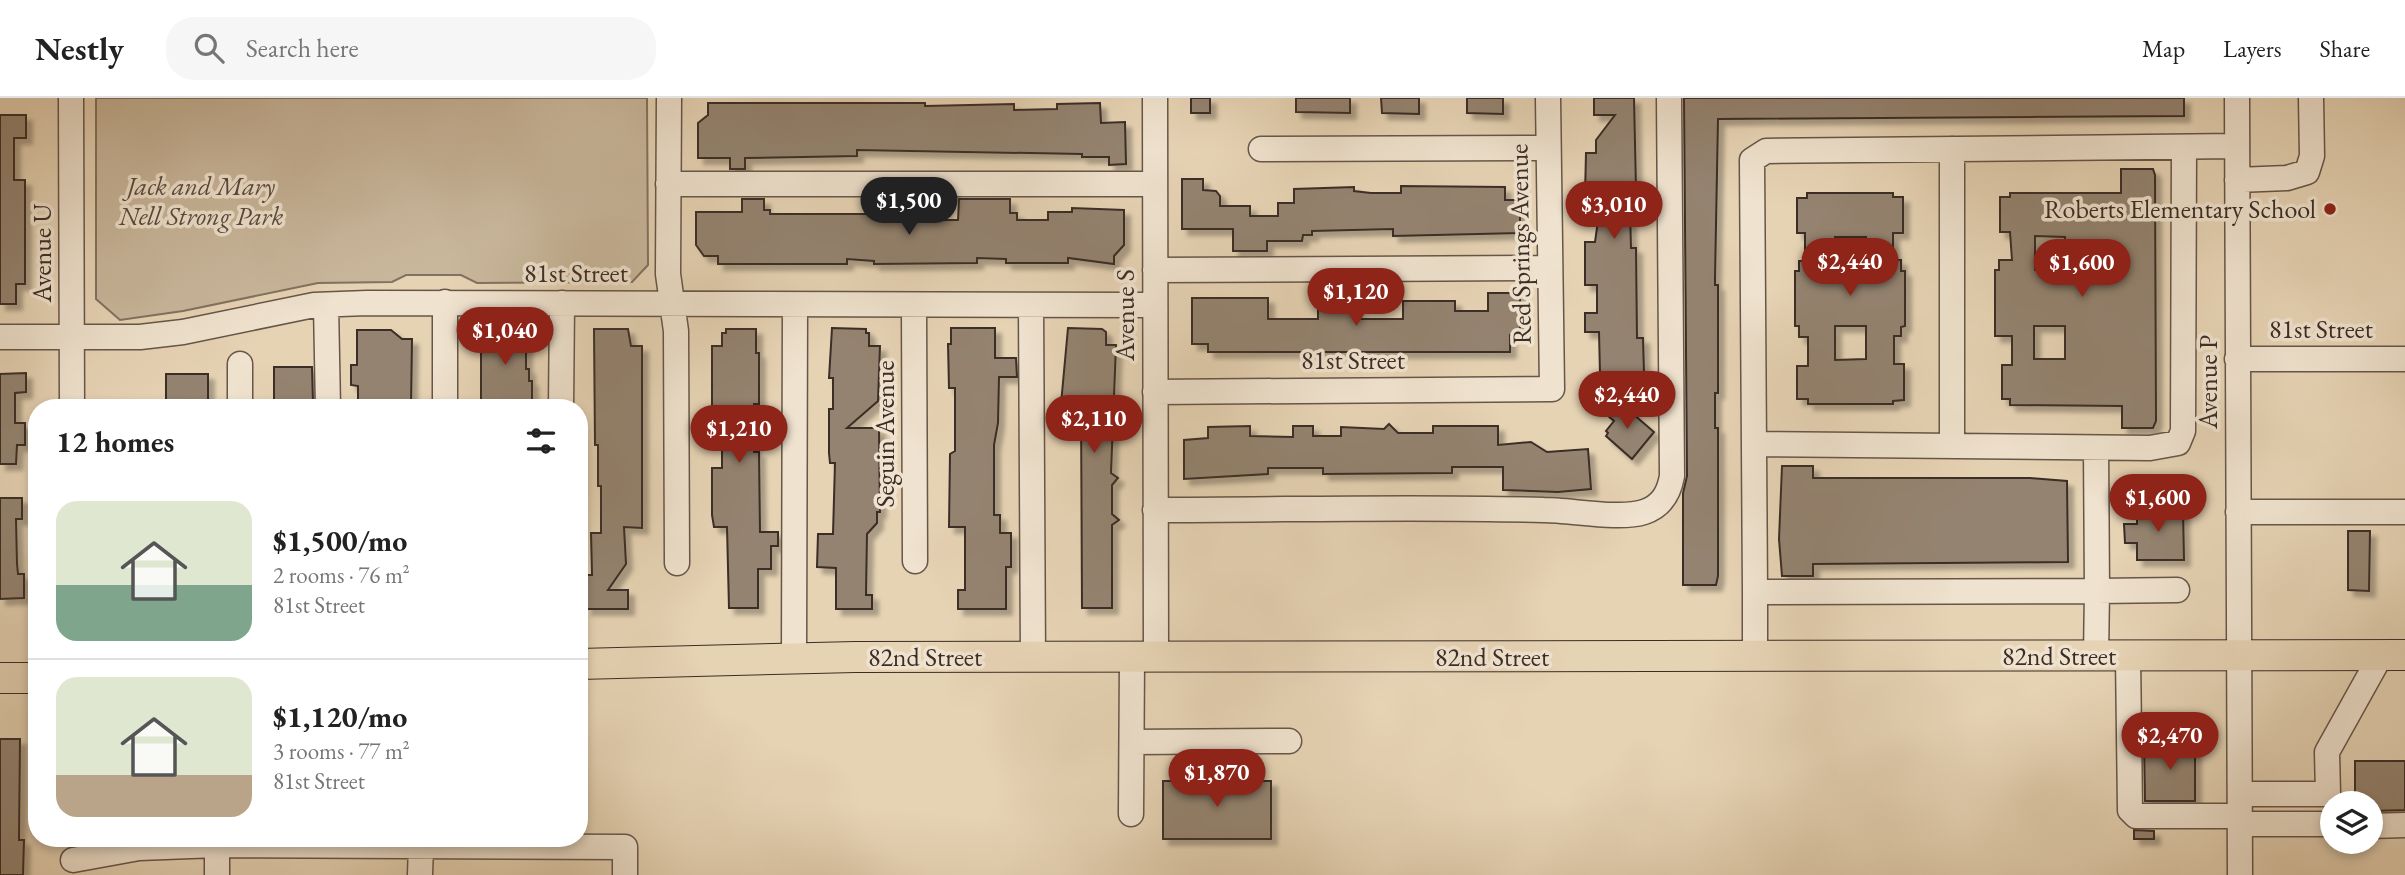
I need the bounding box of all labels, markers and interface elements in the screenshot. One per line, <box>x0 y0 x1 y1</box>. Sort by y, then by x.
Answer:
search box <box>166 17 656 80</box>
text: Nestly <box>35 27 124 70</box>
icon: search <box>190 29 228 67</box>
text: Search here <box>246 31 359 65</box>
text: Map <box>2142 33 2185 64</box>
text: Layers <box>2223 33 2282 64</box>
text: Share <box>2320 33 2370 64</box>
street label: Red Springs Avenue <box>1501 143 1539 345</box>
park label: Jack and Mary Nell Strong Park <box>118 169 283 233</box>
pin: $1,500 <box>852 178 966 237</box>
pin: $3,010 <box>1557 181 1671 241</box>
text: $1,500 <box>877 185 941 215</box>
text: $3,010 <box>1582 189 1646 219</box>
place label: Roberts Elementary School <box>2044 192 2316 226</box>
marker: Roberts Elementary School <box>2322 201 2338 217</box>
street label: Avenue U <box>25 203 59 304</box>
pin: $2,440 <box>1793 238 1907 298</box>
pin: $1,600 <box>2025 240 2139 299</box>
text: $2,440 <box>1818 246 1882 276</box>
text: $1,600 <box>2050 247 2114 277</box>
street label: 81st Street <box>524 256 628 290</box>
pin: $1,120 <box>1299 268 1413 328</box>
street label: Avenue S <box>1108 269 1142 362</box>
text: $1,120 <box>1324 276 1388 306</box>
pin: $1,040 <box>448 308 562 367</box>
street label: 81st Street <box>2269 312 2373 346</box>
text: $1,040 <box>473 315 537 345</box>
street label: Avenue P <box>2191 335 2225 430</box>
street label: 81st Street <box>1301 343 1405 377</box>
street label: Seguin Avenue <box>868 360 902 508</box>
pin: $2,440 <box>1570 372 1684 431</box>
text: $2,440 <box>1595 379 1659 409</box>
pin: $2,110 <box>1037 396 1151 455</box>
text: $2,110 <box>1062 403 1126 433</box>
pin: $1,210 <box>682 406 796 465</box>
text: $1,210 <box>707 413 771 443</box>
text: 12 homes <box>56 422 174 461</box>
icon: filters <box>522 422 560 460</box>
pin: $1,600 <box>2101 474 2215 534</box>
text: $1,600 <box>2126 482 2190 512</box>
text: $1,500/mo <box>273 521 407 560</box>
icon: home <box>112 529 196 613</box>
text: 2 rooms · 76 m² <box>273 560 410 590</box>
text: 81st Street <box>273 590 365 620</box>
street label: 82nd Street <box>2002 639 2116 673</box>
street label: 82nd Street <box>868 640 982 674</box>
street label: 82nd Street <box>1435 640 1549 674</box>
text: $1,120/mo <box>273 697 407 736</box>
icon: home <box>112 705 196 789</box>
pin: $2,470 <box>2113 712 2227 772</box>
text: $2,470 <box>2138 720 2202 750</box>
text: 3 rooms · 77 m² <box>273 736 410 766</box>
pin: $1,870 <box>1160 750 1274 809</box>
text: $1,870 <box>1185 757 1249 787</box>
text: 81st Street <box>273 766 365 796</box>
map controls <box>2320 791 2383 854</box>
button: layers <box>2320 791 2383 854</box>

